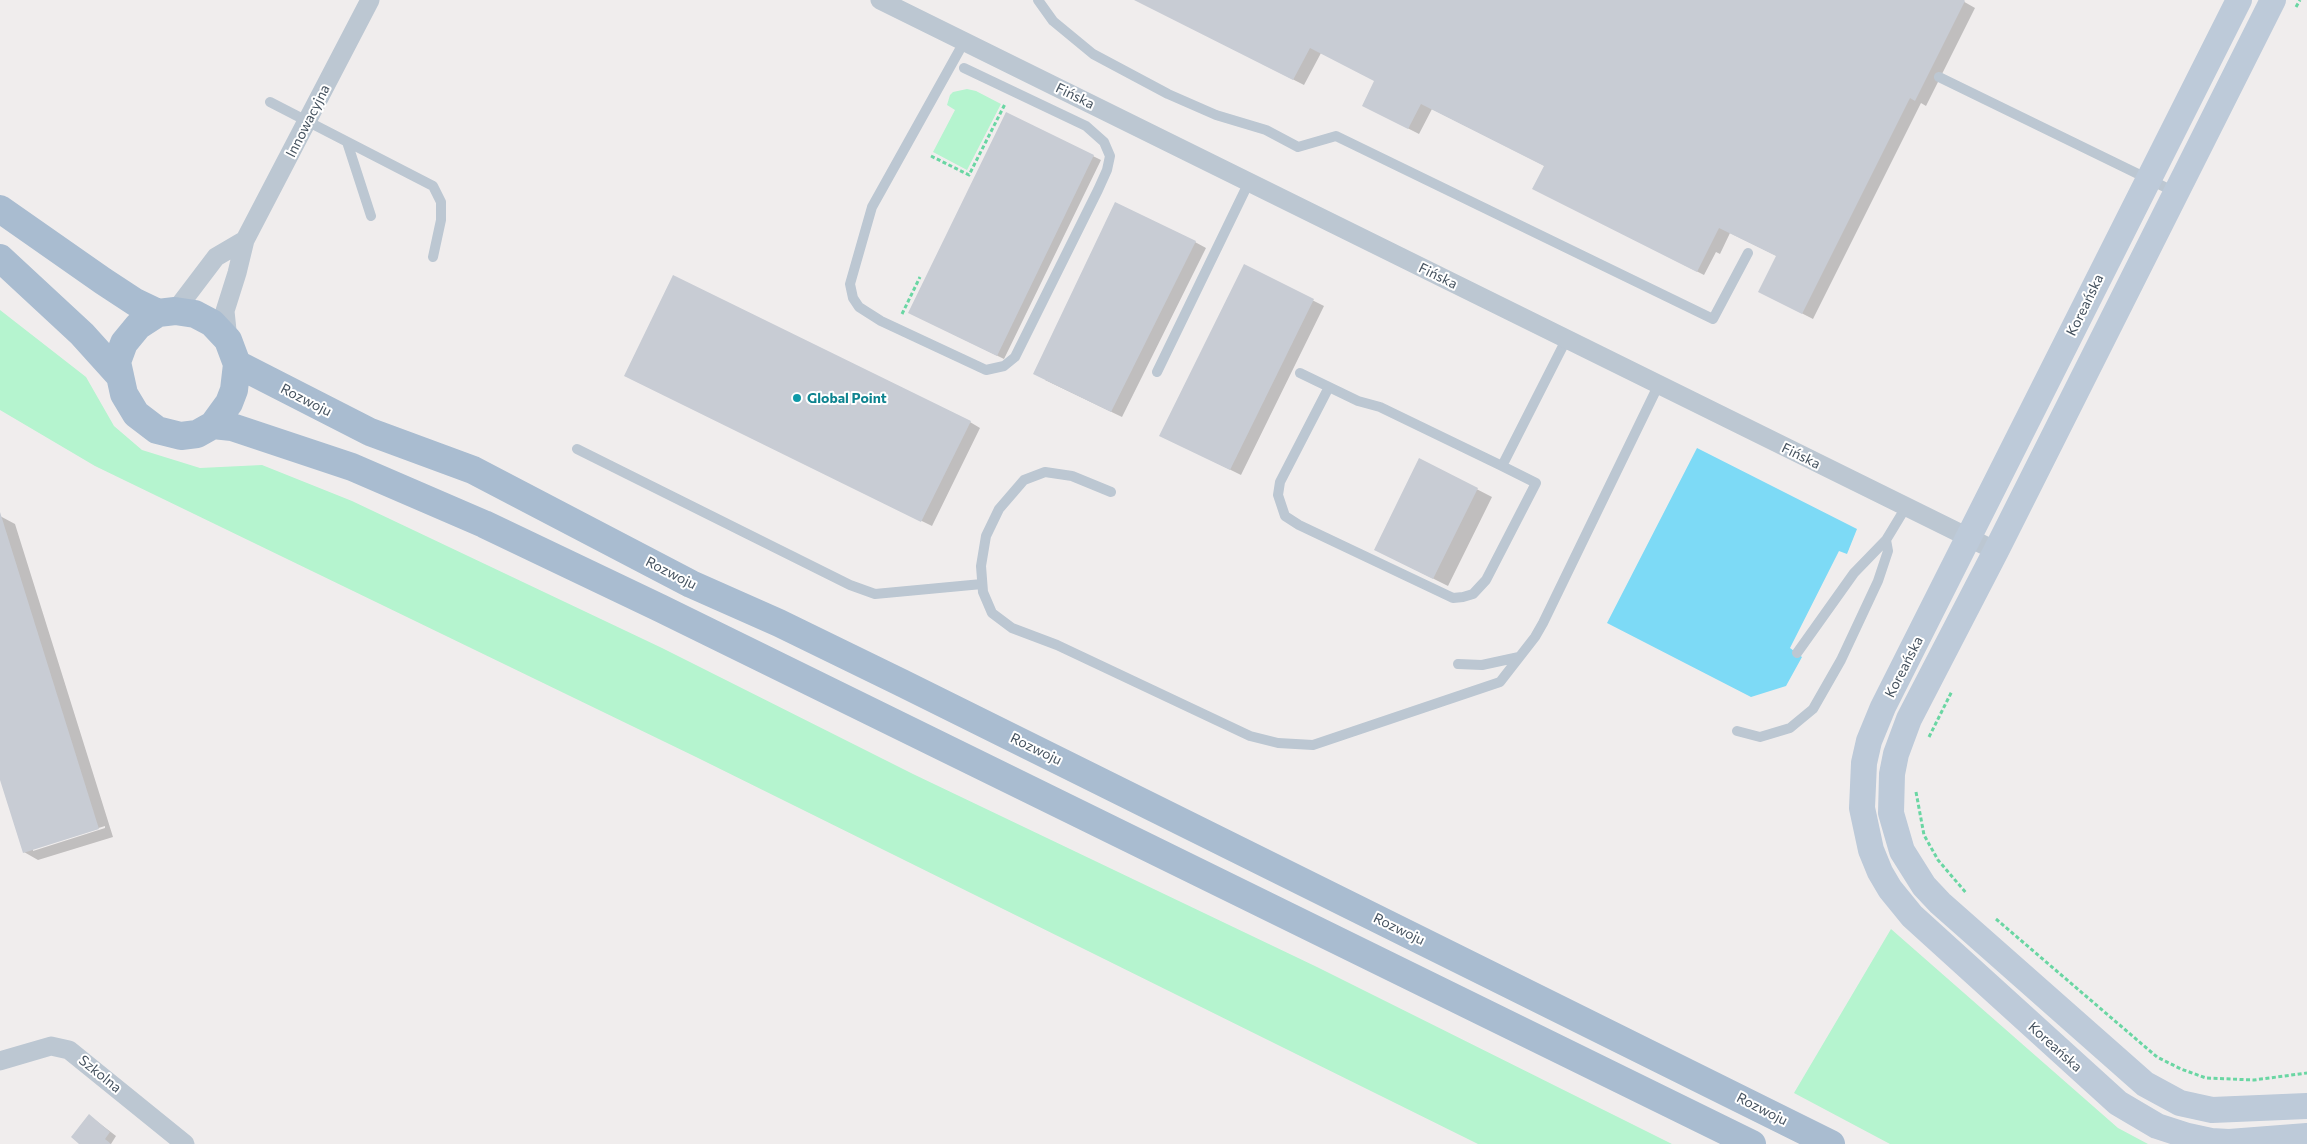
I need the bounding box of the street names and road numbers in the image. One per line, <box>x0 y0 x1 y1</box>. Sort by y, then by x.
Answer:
street label: Fińska <box>1053 79 1097 113</box>
street label: Innowacyjna <box>282 82 334 160</box>
street label: Fińska <box>1416 259 1460 293</box>
street label: Koreańska <box>2063 271 2107 339</box>
street label: Rozwoju <box>278 380 334 420</box>
street label: Fińska <box>1779 439 1823 473</box>
street label: Rozwoju <box>643 553 699 593</box>
street label: Koreańska <box>1881 634 1927 700</box>
street label: Rozwoju <box>1008 729 1064 769</box>
street label: Rozwoju <box>1371 909 1427 949</box>
street label: Koreańska <box>2025 1018 2085 1076</box>
street label: Szkolna <box>75 1052 125 1096</box>
street label: Rozwoju <box>1734 1089 1790 1129</box>

